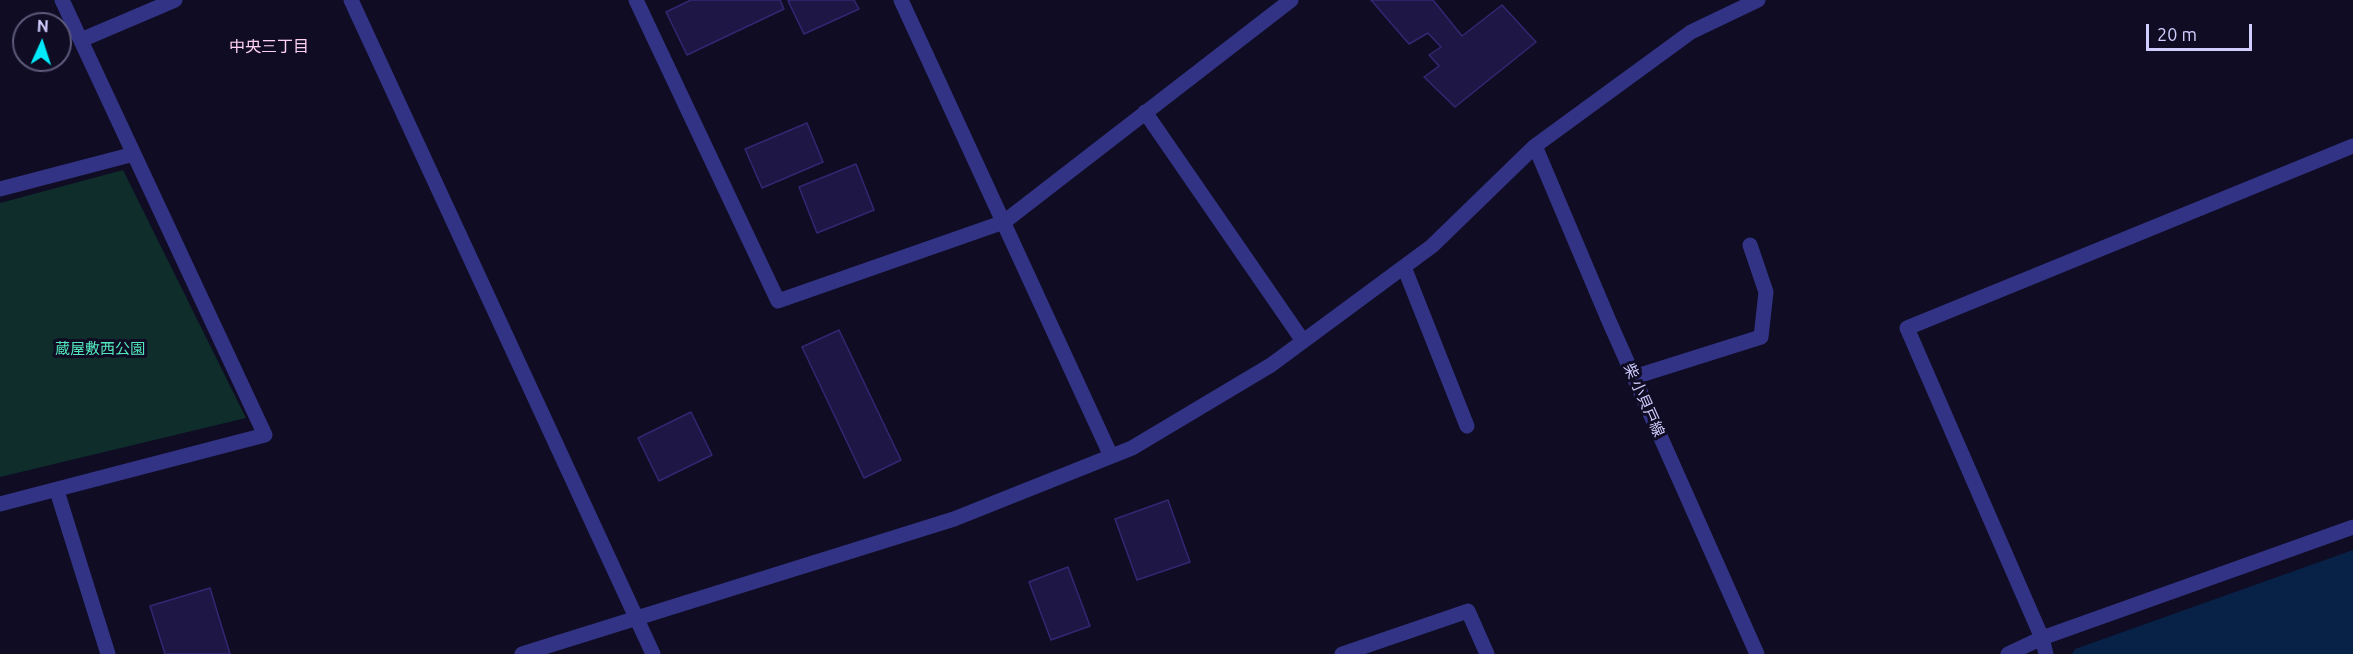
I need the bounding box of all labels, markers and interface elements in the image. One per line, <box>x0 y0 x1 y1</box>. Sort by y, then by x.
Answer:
north arrow <box>12 12 72 72</box>
scale bar <box>2149 12 2256 50</box>
text: N <box>36 17 49 35</box>
text: 20 m <box>2157 24 2197 44</box>
district label: 中央三丁目 <box>229 37 309 57</box>
park label: 蔵屋敷西公園 <box>55 340 145 358</box>
street label: 柴 小貝戸線 <box>1620 361 1668 439</box>

